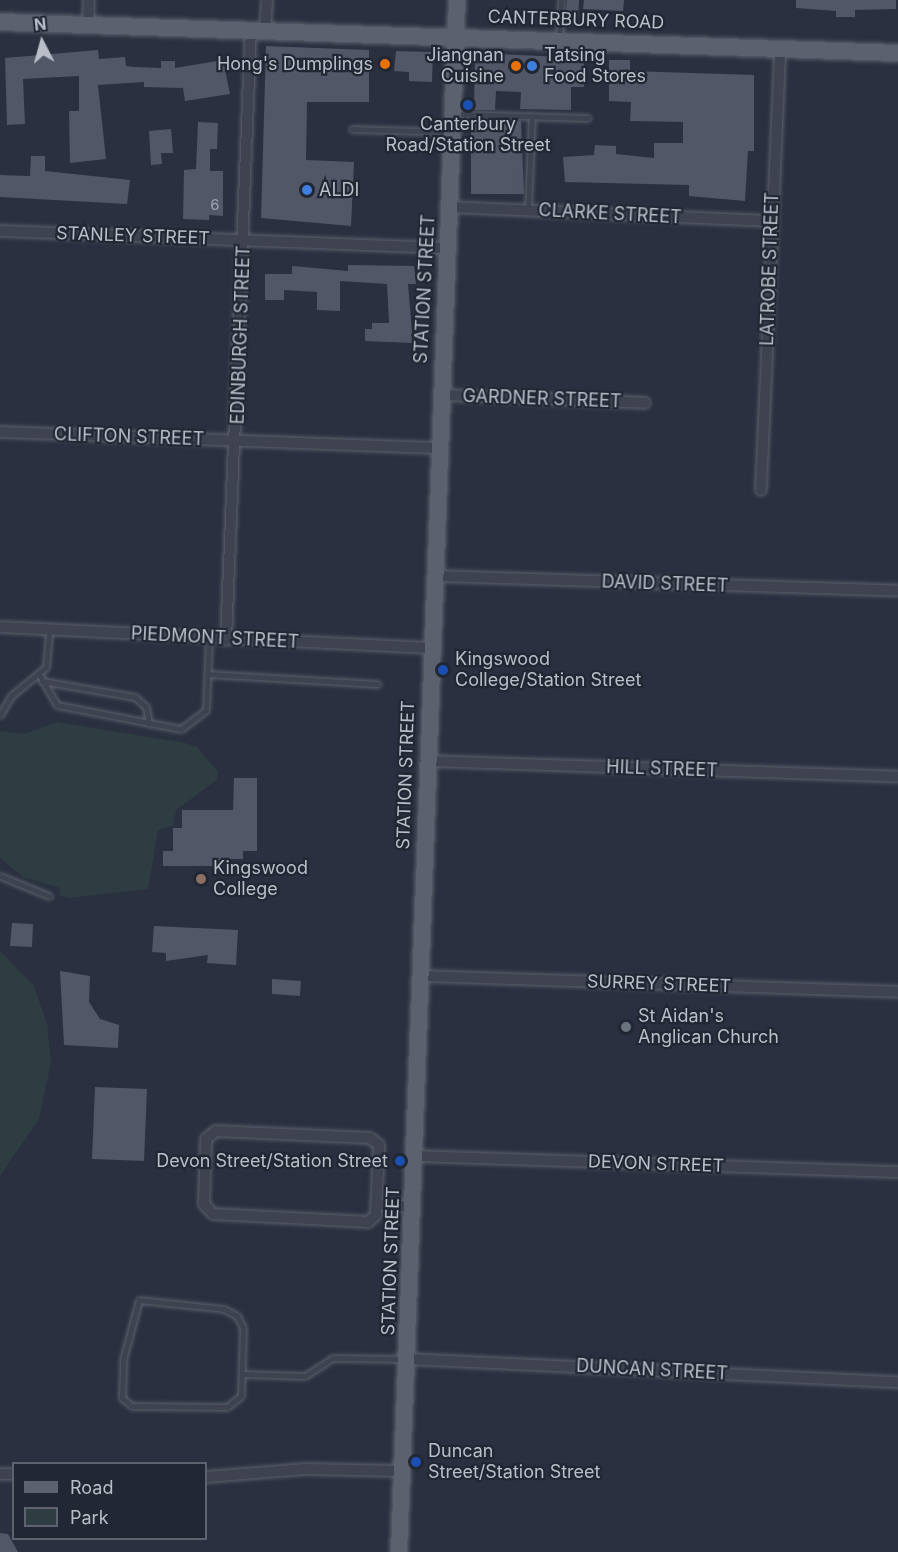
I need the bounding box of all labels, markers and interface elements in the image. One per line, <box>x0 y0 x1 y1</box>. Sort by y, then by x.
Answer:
street label: CANTERBURY ROAD <box>487 6 665 34</box>
north arrow <box>12 12 72 72</box>
text: N <box>33 14 47 35</box>
place label: Jiangnan Cuisine <box>426 45 504 88</box>
place label: Tatsing Food Stores <box>544 45 646 88</box>
place label: Hong's Dumplings <box>217 53 373 75</box>
marker: Hong's Dumplings <box>378 57 392 71</box>
marker: Jiangnan Cuisine <box>509 59 523 73</box>
marker: Tatsing Food Stores <box>525 59 539 73</box>
marker: Canterbury Road/Station Street <box>461 98 475 112</box>
place label: Canterbury Road/Station Street <box>385 114 551 156</box>
place label: ALDI <box>319 179 359 201</box>
marker: ALDI <box>300 183 314 197</box>
street label: LATROBE STREET <box>757 192 783 346</box>
house number: 6 <box>210 196 220 214</box>
street label: CLARKE STREET <box>538 199 682 229</box>
street label: STATION STREET <box>410 214 440 364</box>
street label: STANLEY STREET <box>56 223 210 249</box>
street label: EDINBURGH STREET <box>227 245 255 425</box>
street label: GARDNER STREET <box>462 385 622 413</box>
street label: CLIFTON STREET <box>54 424 204 450</box>
street label: DAVID STREET <box>601 571 729 597</box>
street label: PIEDMONT STREET <box>130 623 300 653</box>
place label: Kingswood College/Station Street <box>455 649 641 692</box>
marker: Kingswood College/Station Street <box>436 663 450 677</box>
street label: STATION STREET <box>393 700 419 850</box>
street label: HILL STREET <box>606 756 718 782</box>
place label: Kingswood College <box>213 858 308 900</box>
marker: Kingswood College <box>194 872 208 886</box>
street label: SURREY STREET <box>587 971 731 997</box>
place label: St Aidan's Anglican Church <box>638 1006 779 1048</box>
marker: St Aidan's Anglican Church <box>619 1020 633 1034</box>
place label: Devon Street/Station Street <box>156 1150 388 1172</box>
street label: DEVON STREET <box>588 1151 724 1177</box>
marker: Devon Street/Station Street <box>393 1154 407 1168</box>
street label: STATION STREET <box>378 1186 404 1336</box>
street label: DUNCAN STREET <box>576 1355 728 1385</box>
place label: Duncan Street/Station Street <box>428 1441 600 1484</box>
marker: Duncan Street/Station Street <box>409 1455 423 1469</box>
legend <box>12 1462 207 1540</box>
text: Road <box>70 1477 113 1498</box>
text: Park <box>70 1507 109 1528</box>

